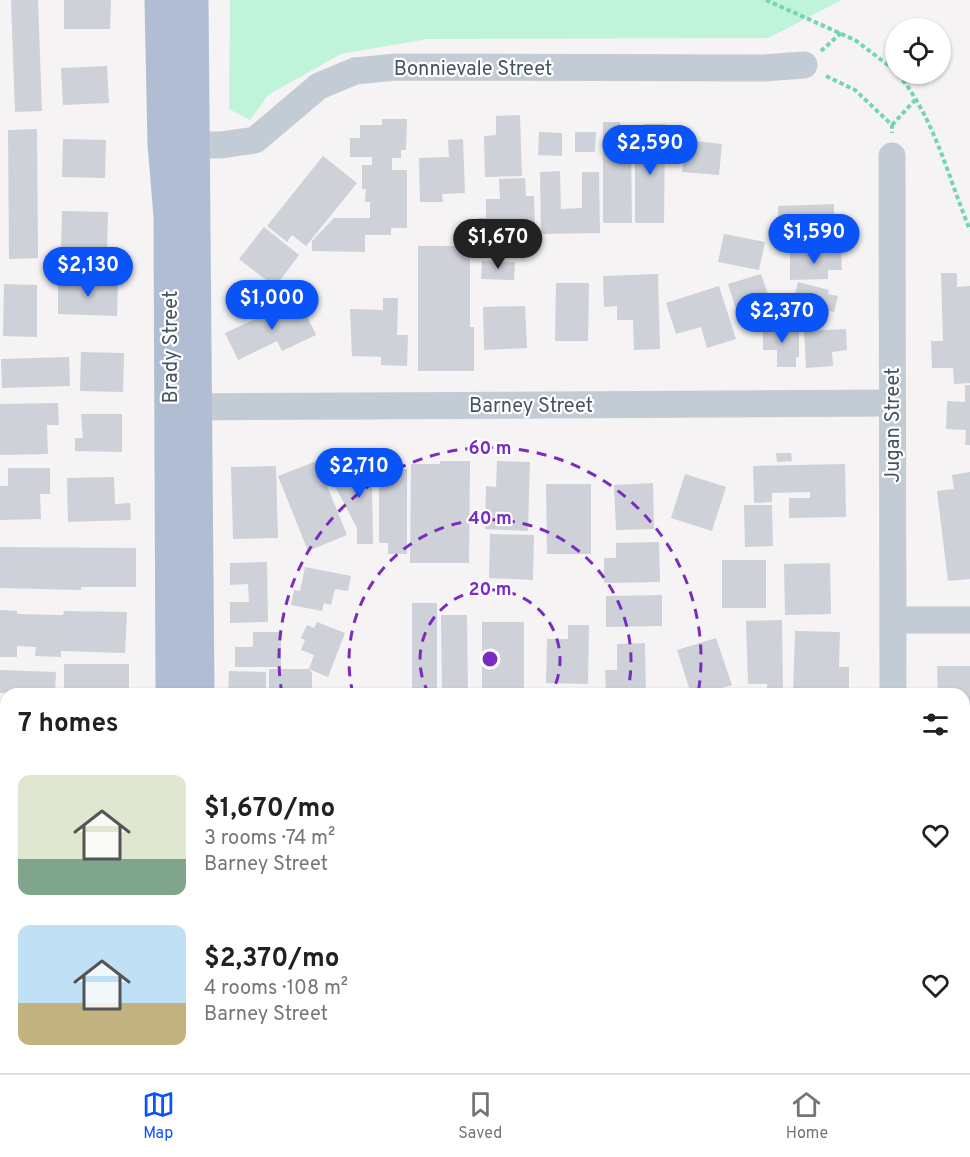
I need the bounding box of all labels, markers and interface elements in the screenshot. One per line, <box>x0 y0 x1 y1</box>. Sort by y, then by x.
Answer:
map controls <box>885 18 951 84</box>
button: locate <box>885 18 951 84</box>
street label: Bonnievale Street <box>394 57 552 83</box>
pin: $2,590 <box>601 125 699 176</box>
text: $2,590 <box>616 131 684 157</box>
pin: $1,590 <box>765 214 863 265</box>
pin: $1,670 <box>449 219 547 270</box>
text: $1,590 <box>783 220 846 246</box>
text: $1,670 <box>467 225 529 251</box>
pin: $2,130 <box>39 247 137 298</box>
text: $2,130 <box>57 253 119 279</box>
pin: $1,000 <box>223 280 321 331</box>
text: $1,000 <box>240 286 304 312</box>
street label: Brady Street <box>159 291 185 403</box>
pin: $2,370 <box>733 293 831 344</box>
text: $2,370 <box>750 299 814 325</box>
street label: Jugan Street <box>881 367 907 483</box>
street label: Barney Street <box>469 394 593 420</box>
text: 60 m <box>468 438 512 461</box>
pin: $2,710 <box>310 448 408 499</box>
text: $2,710 <box>329 454 389 480</box>
text: 40 m <box>468 508 512 531</box>
text: 20 m <box>468 579 512 602</box>
centre of rings <box>480 649 500 669</box>
text: 7 homes <box>18 708 118 741</box>
icon: filters <box>919 708 952 741</box>
text: $1,670/mo <box>204 793 335 826</box>
icon: home <box>66 799 138 871</box>
icon: heart <box>919 819 952 852</box>
text: 3 rooms · 74 m² <box>204 826 335 852</box>
text: Barney Street <box>204 852 328 878</box>
text: $2,370/mo <box>204 943 340 976</box>
icon: home <box>66 949 138 1021</box>
icon: heart <box>919 969 952 1002</box>
text: 4 rooms · 108 m² <box>204 976 348 1002</box>
text: Barney Street <box>204 1002 328 1028</box>
tab: Map <box>142 1088 175 1144</box>
tab: Saved <box>458 1088 502 1144</box>
tab: Home <box>786 1088 828 1144</box>

